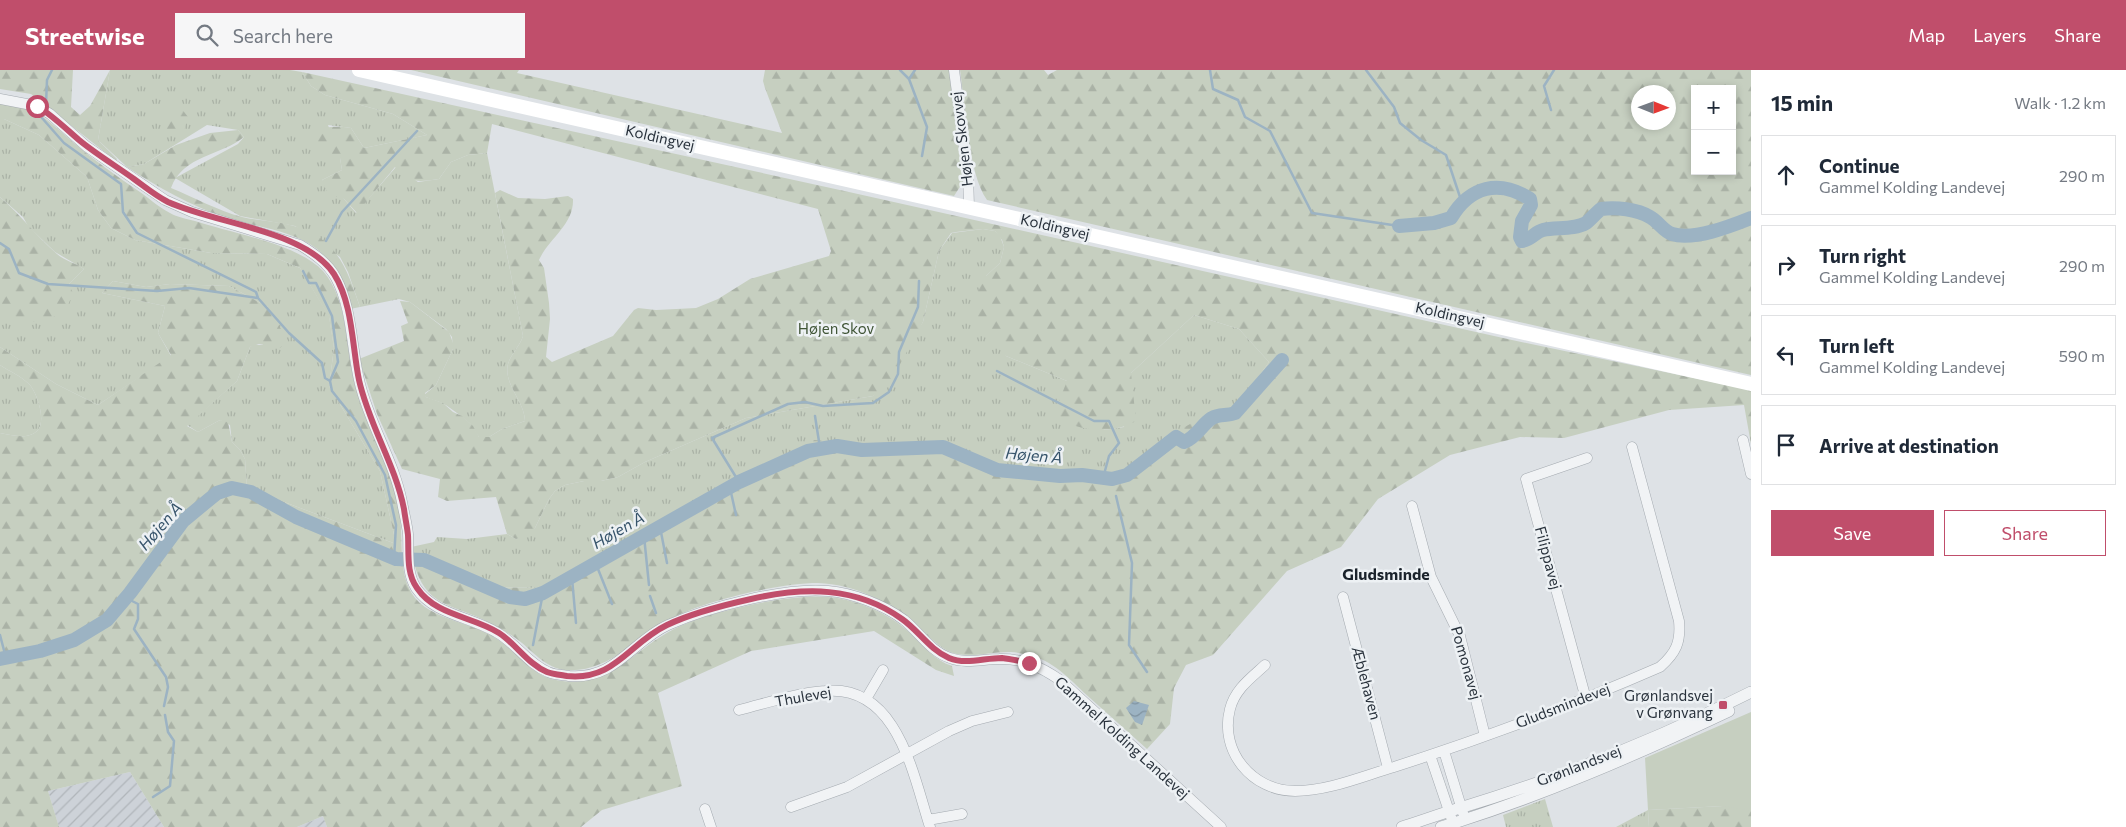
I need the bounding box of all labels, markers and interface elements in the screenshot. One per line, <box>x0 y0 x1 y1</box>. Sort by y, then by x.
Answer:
search box <box>175 13 525 58</box>
text: Streetwise <box>25 21 145 50</box>
icon: search <box>193 21 221 49</box>
text: Search here <box>233 24 333 47</box>
text: Map <box>1908 24 1945 46</box>
text: Layers <box>1973 24 2026 46</box>
text: Share <box>2054 24 2101 46</box>
north arrow <box>1631 85 1676 130</box>
map controls <box>1691 85 1736 175</box>
button: + <box>1691 85 1736 130</box>
text: 15 min <box>1771 90 1833 115</box>
street label: Højen Skovvej <box>946 91 976 188</box>
text: Walk · 1.2 km <box>2014 93 2106 112</box>
route start <box>26 95 49 118</box>
street label: Koldingvej <box>624 120 697 154</box>
button: − <box>1691 130 1736 175</box>
text: Continue <box>1819 154 1899 177</box>
icon: ahead <box>1772 161 1800 189</box>
text: 290 m <box>2059 166 2105 185</box>
text: Gammel Kolding Landevej <box>1819 177 2005 196</box>
street label: Koldingvej <box>1019 209 1092 243</box>
text: Turn right <box>1819 244 1906 267</box>
icon: right <box>1772 251 1800 279</box>
text: 290 m <box>2059 256 2105 275</box>
text: Gammel Kolding Landevej <box>1819 267 2005 286</box>
street label: Koldingvej <box>1414 297 1487 331</box>
park label: Højen Skov <box>798 319 874 337</box>
text: Turn left <box>1819 334 1894 357</box>
icon: left <box>1772 341 1800 369</box>
text: 590 m <box>2059 346 2105 365</box>
text: Gammel Kolding Landevej <box>1819 357 2005 376</box>
icon: arrive <box>1772 431 1800 459</box>
text: Arrive at destination <box>1819 434 1999 457</box>
water label: Højen Å <box>1005 443 1063 466</box>
water label: Højen Å <box>134 498 186 554</box>
water label: Højen Å <box>588 507 647 552</box>
button: Save <box>1771 510 1934 556</box>
button: Share <box>1944 510 2106 556</box>
street label: Filippavej <box>1532 524 1566 591</box>
district label: Gludsminde <box>1342 564 1430 583</box>
street label: Pomonavej <box>1448 624 1486 702</box>
street label: Æblehaven <box>1349 644 1385 721</box>
route end <box>1018 652 1041 675</box>
street label: Gammel Kolding Landevej <box>1052 672 1194 802</box>
street label: Gludsmindevej <box>1513 679 1612 731</box>
street label: Thulevej <box>773 682 833 710</box>
place label: Grønlandsvej v Grønvang <box>1624 686 1713 721</box>
marker: Grønlandsvej v Grønvang <box>1717 699 1729 711</box>
street label: Grønlandsvej <box>1534 741 1623 789</box>

